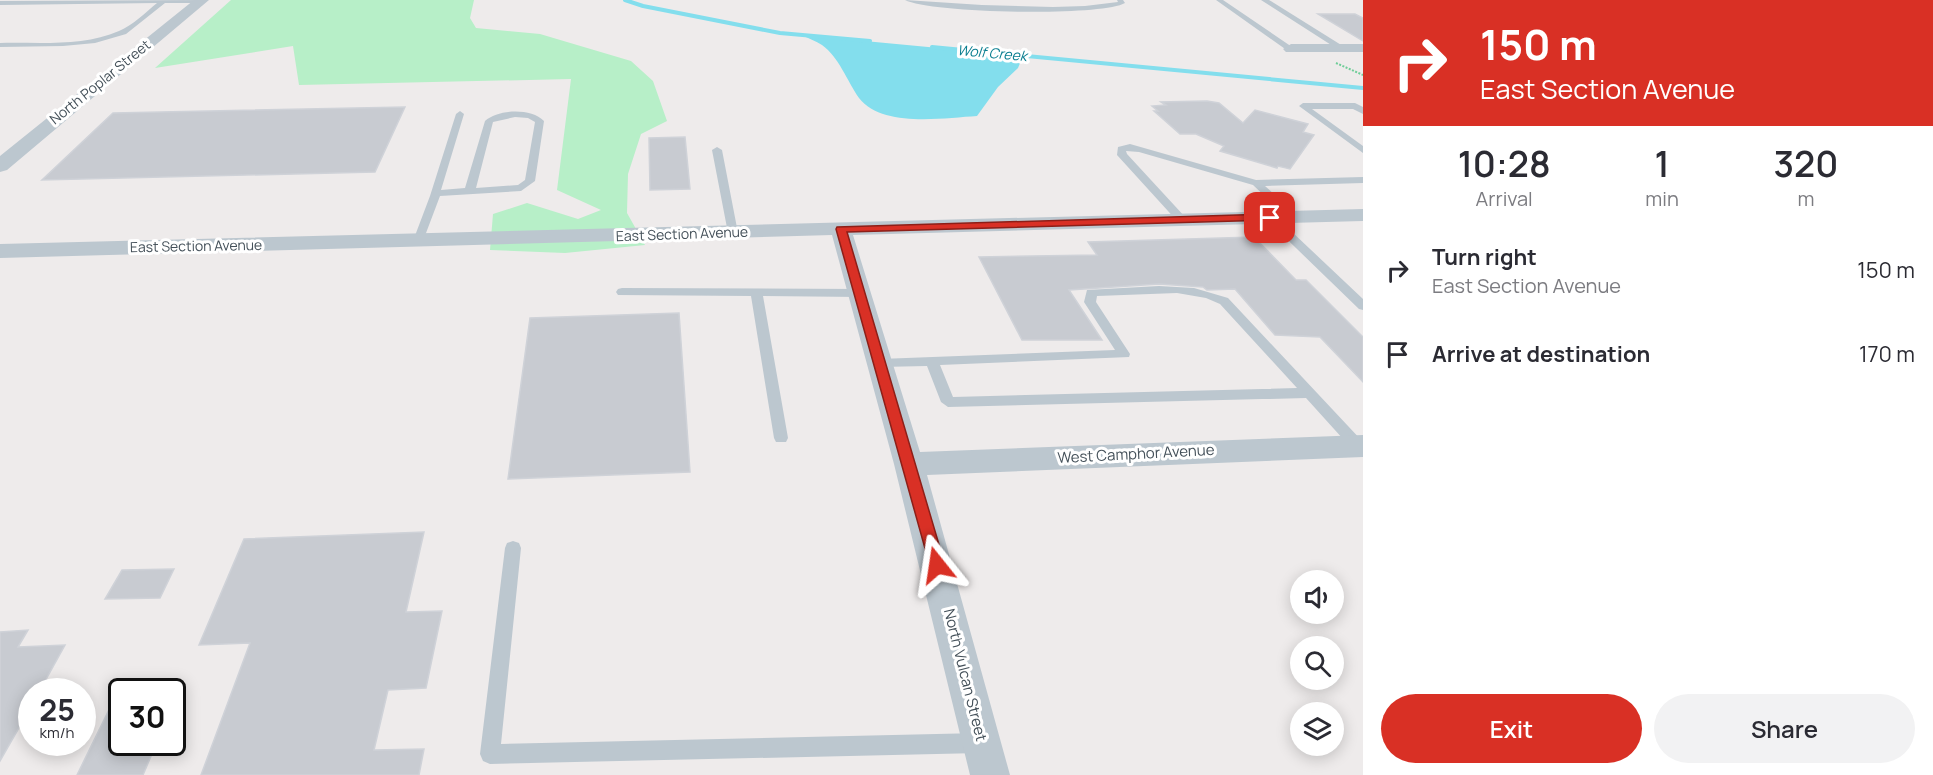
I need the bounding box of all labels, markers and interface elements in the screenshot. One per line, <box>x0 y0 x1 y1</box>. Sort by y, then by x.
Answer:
text: 150 m <box>1480 15 1597 73</box>
icon: right <box>1381 24 1459 102</box>
street label: North Poplar Street <box>45 35 154 128</box>
water label: Wolf Creek <box>956 40 1030 65</box>
text: East Section Avenue <box>1480 70 1735 107</box>
text: 10:28 <box>1458 139 1551 188</box>
text: 1 <box>1654 139 1670 188</box>
text: 320 <box>1773 139 1838 188</box>
text: Arrival <box>1476 185 1533 212</box>
text: min <box>1645 185 1679 212</box>
text: m <box>1797 185 1814 212</box>
pin <box>1244 192 1295 243</box>
icon: arrive <box>1253 201 1286 234</box>
street label: East Section Avenue <box>616 222 748 245</box>
street label: East Section Avenue <box>130 235 262 256</box>
text: Turn right <box>1432 242 1537 272</box>
icon: right <box>1381 254 1414 287</box>
text: 150 m <box>1857 255 1915 285</box>
text: East Section Avenue <box>1432 272 1621 299</box>
icon: arrive <box>1381 338 1414 371</box>
text: Arrive at destination <box>1432 339 1650 369</box>
text: 170 m <box>1859 339 1915 369</box>
street label: West Camphor Avenue <box>1057 439 1215 468</box>
position arrow <box>905 533 969 597</box>
map controls <box>1290 570 1344 756</box>
button: sound <box>1290 570 1344 624</box>
street label: North Vulcan Street <box>939 606 992 743</box>
button: search <box>1290 636 1344 690</box>
speed limit sign: 30 <box>108 678 186 756</box>
text: 25 <box>39 689 75 730</box>
button: Exit <box>1381 694 1642 763</box>
button: Share <box>1654 694 1915 763</box>
button: layers <box>1290 702 1344 756</box>
text: km/h <box>40 722 74 743</box>

